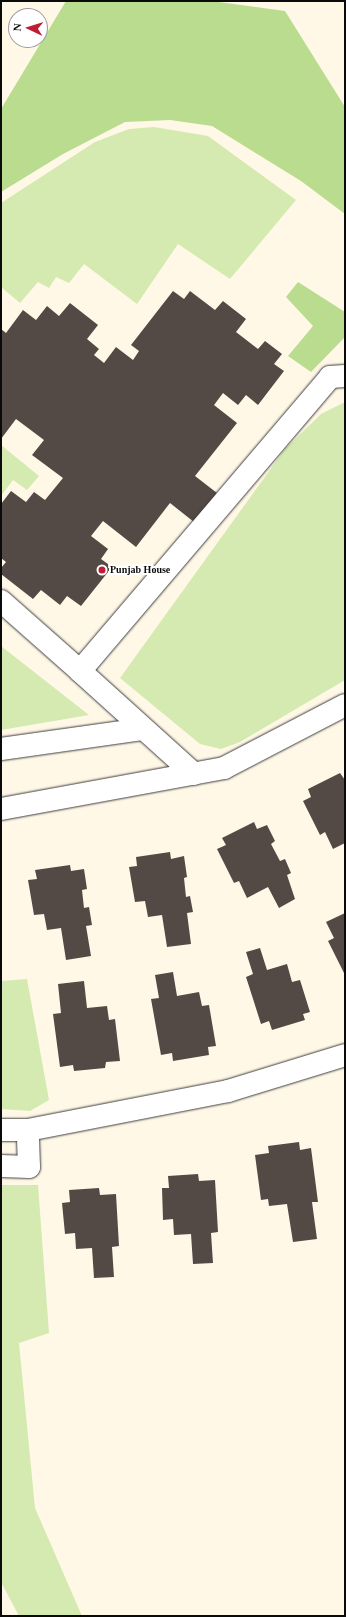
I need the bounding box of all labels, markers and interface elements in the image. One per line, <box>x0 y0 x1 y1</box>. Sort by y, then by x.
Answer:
north arrow <box>8 8 48 48</box>
text: N <box>11 23 23 32</box>
place label: Punjab House <box>110 564 179 576</box>
marker: Punjab House <box>97 565 107 575</box>

